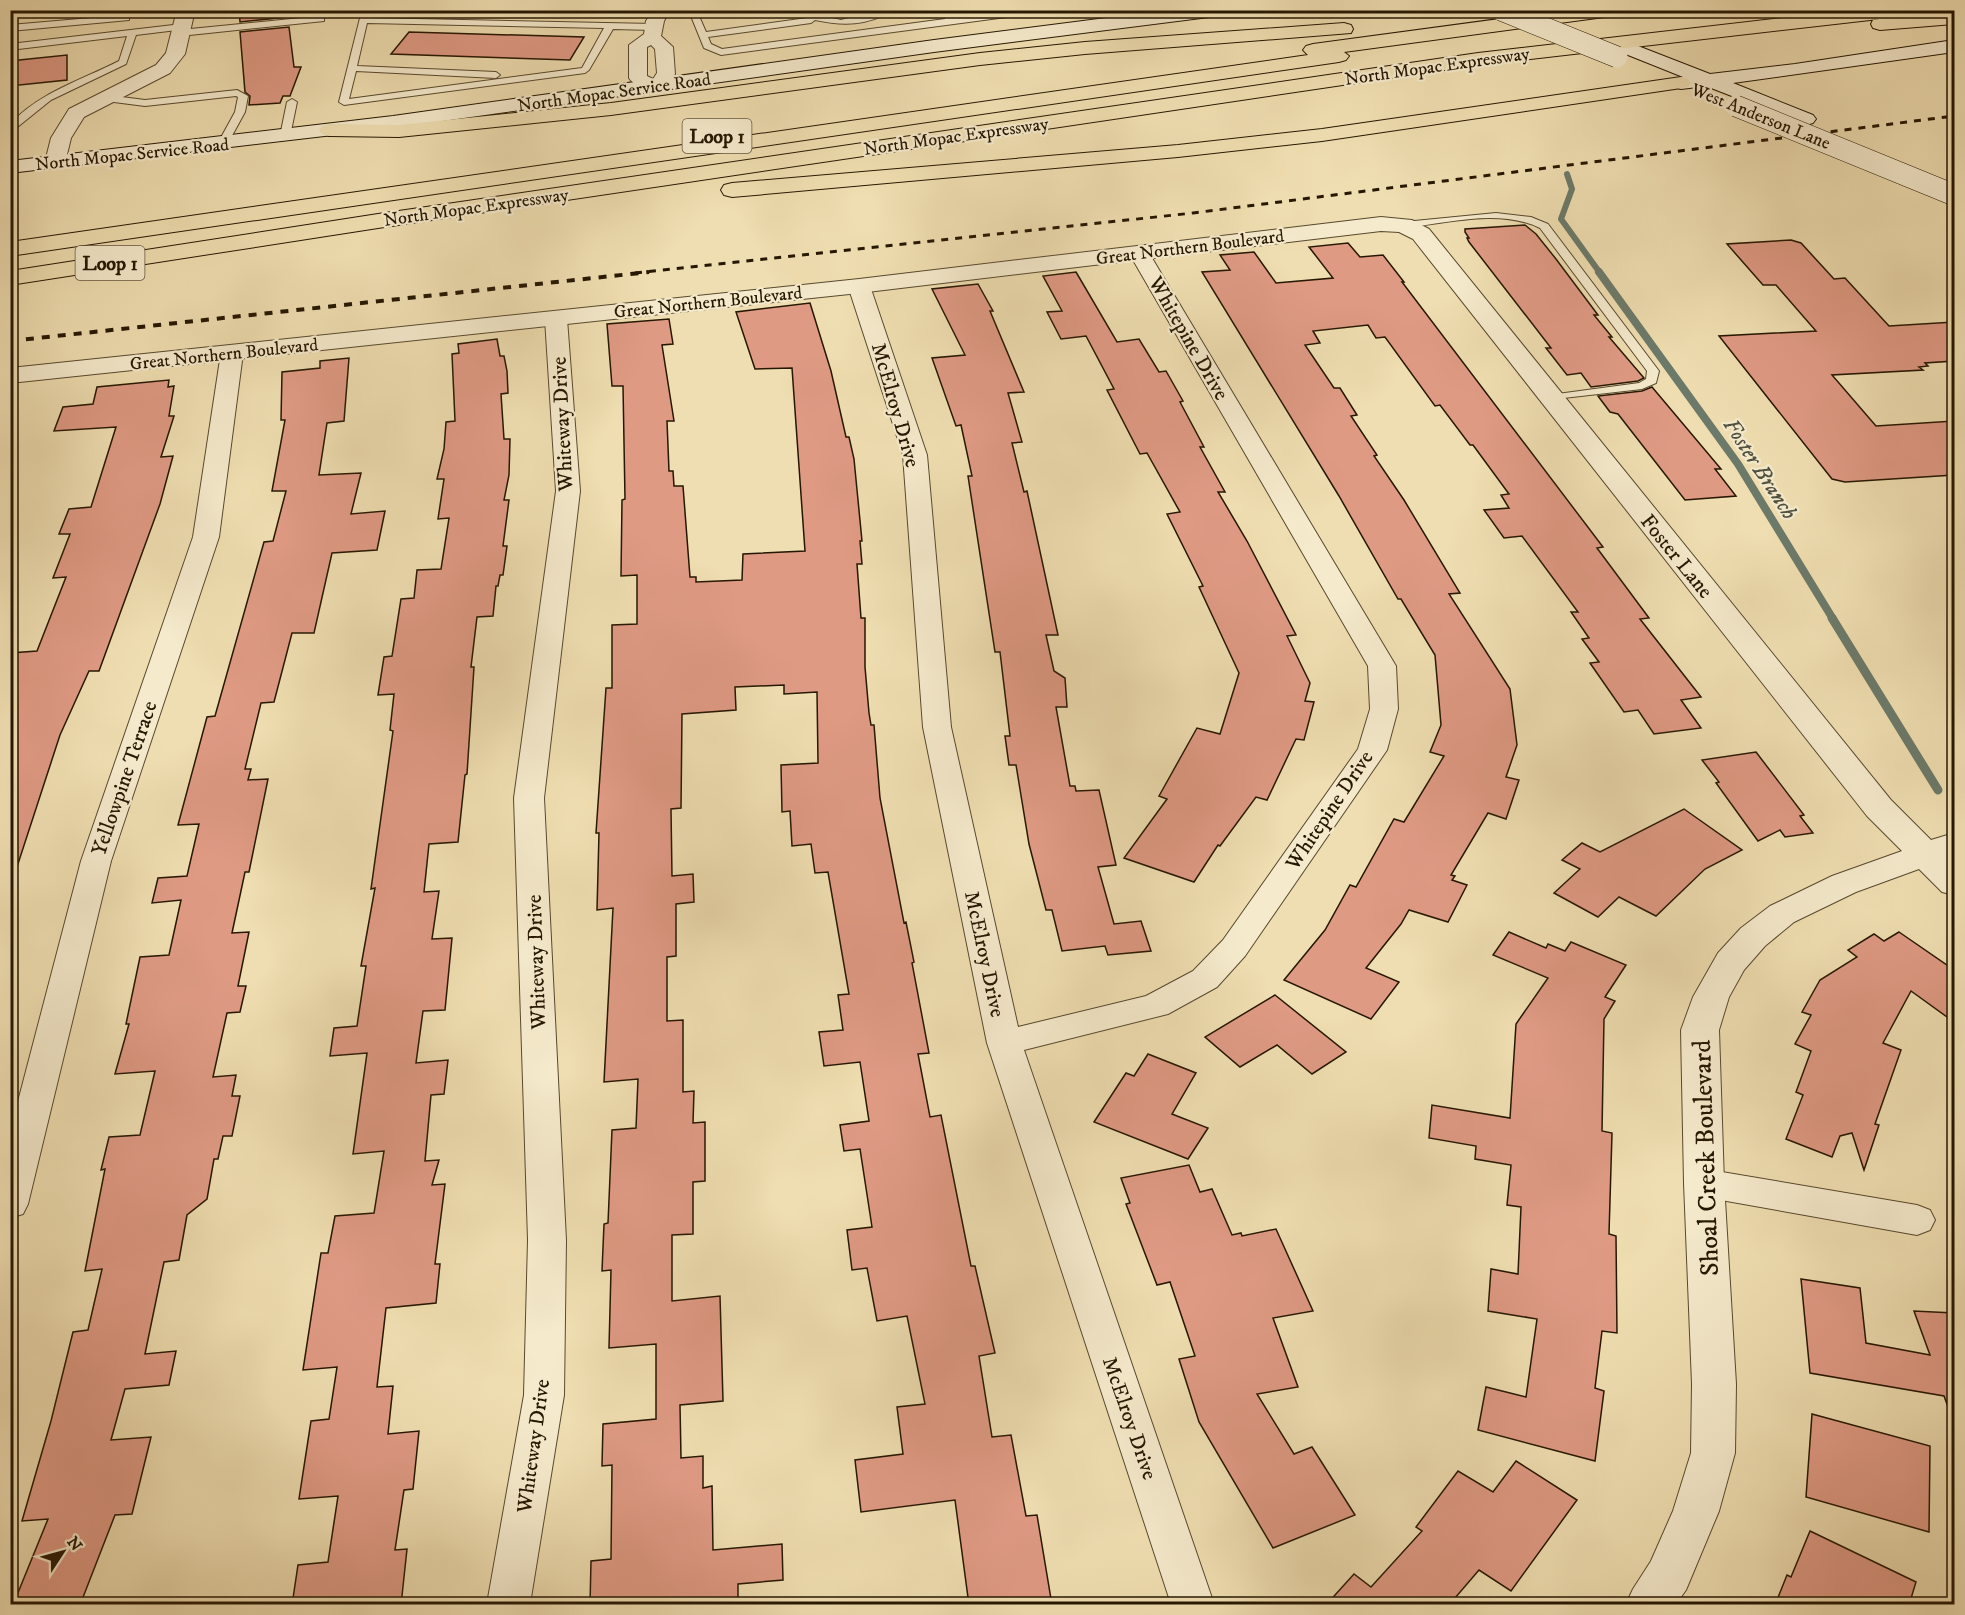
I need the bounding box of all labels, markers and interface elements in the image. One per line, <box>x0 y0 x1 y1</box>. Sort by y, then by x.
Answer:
street label: North Mopac Expressway <box>1343 43 1531 91</box>
street label: North Mopac Service Road <box>516 69 712 117</box>
street label: West Anderson Lane <box>1687 79 1833 155</box>
street label: North Mopac Expressway <box>862 113 1050 161</box>
road number: Loop 1 <box>682 119 752 153</box>
street label: North Mopac Service Road <box>34 134 230 176</box>
street label: North Mopac Expressway <box>382 184 570 232</box>
street label: Great Northern Boulevard <box>1095 226 1285 270</box>
road number: Loop 1 <box>76 246 144 280</box>
street label: Whitepine Drive <box>1142 271 1234 405</box>
street label: Great Northern Boulevard <box>613 282 803 324</box>
street label: Great Northern Boulevard <box>129 334 319 376</box>
street label: McElroy Drive <box>865 340 925 471</box>
street label: Whiteway Drive <box>546 356 580 493</box>
water label: Foster Branch <box>1717 413 1803 525</box>
street label: Foster Lane <box>1634 509 1718 604</box>
street label: Yellowpine Terrace <box>86 697 164 859</box>
street label: Whitepine Drive <box>1280 746 1379 876</box>
street label: McElroy Drive <box>958 889 1010 1020</box>
street label: Whiteway Drive <box>522 894 552 1031</box>
street label: Shoal Creek Boulevard <box>1686 1039 1727 1277</box>
street label: McElroy Drive <box>1096 1353 1162 1483</box>
street label: Whiteway Drive <box>512 1377 556 1516</box>
north arrow <box>33 1522 93 1582</box>
text: N <box>62 1533 86 1555</box>

